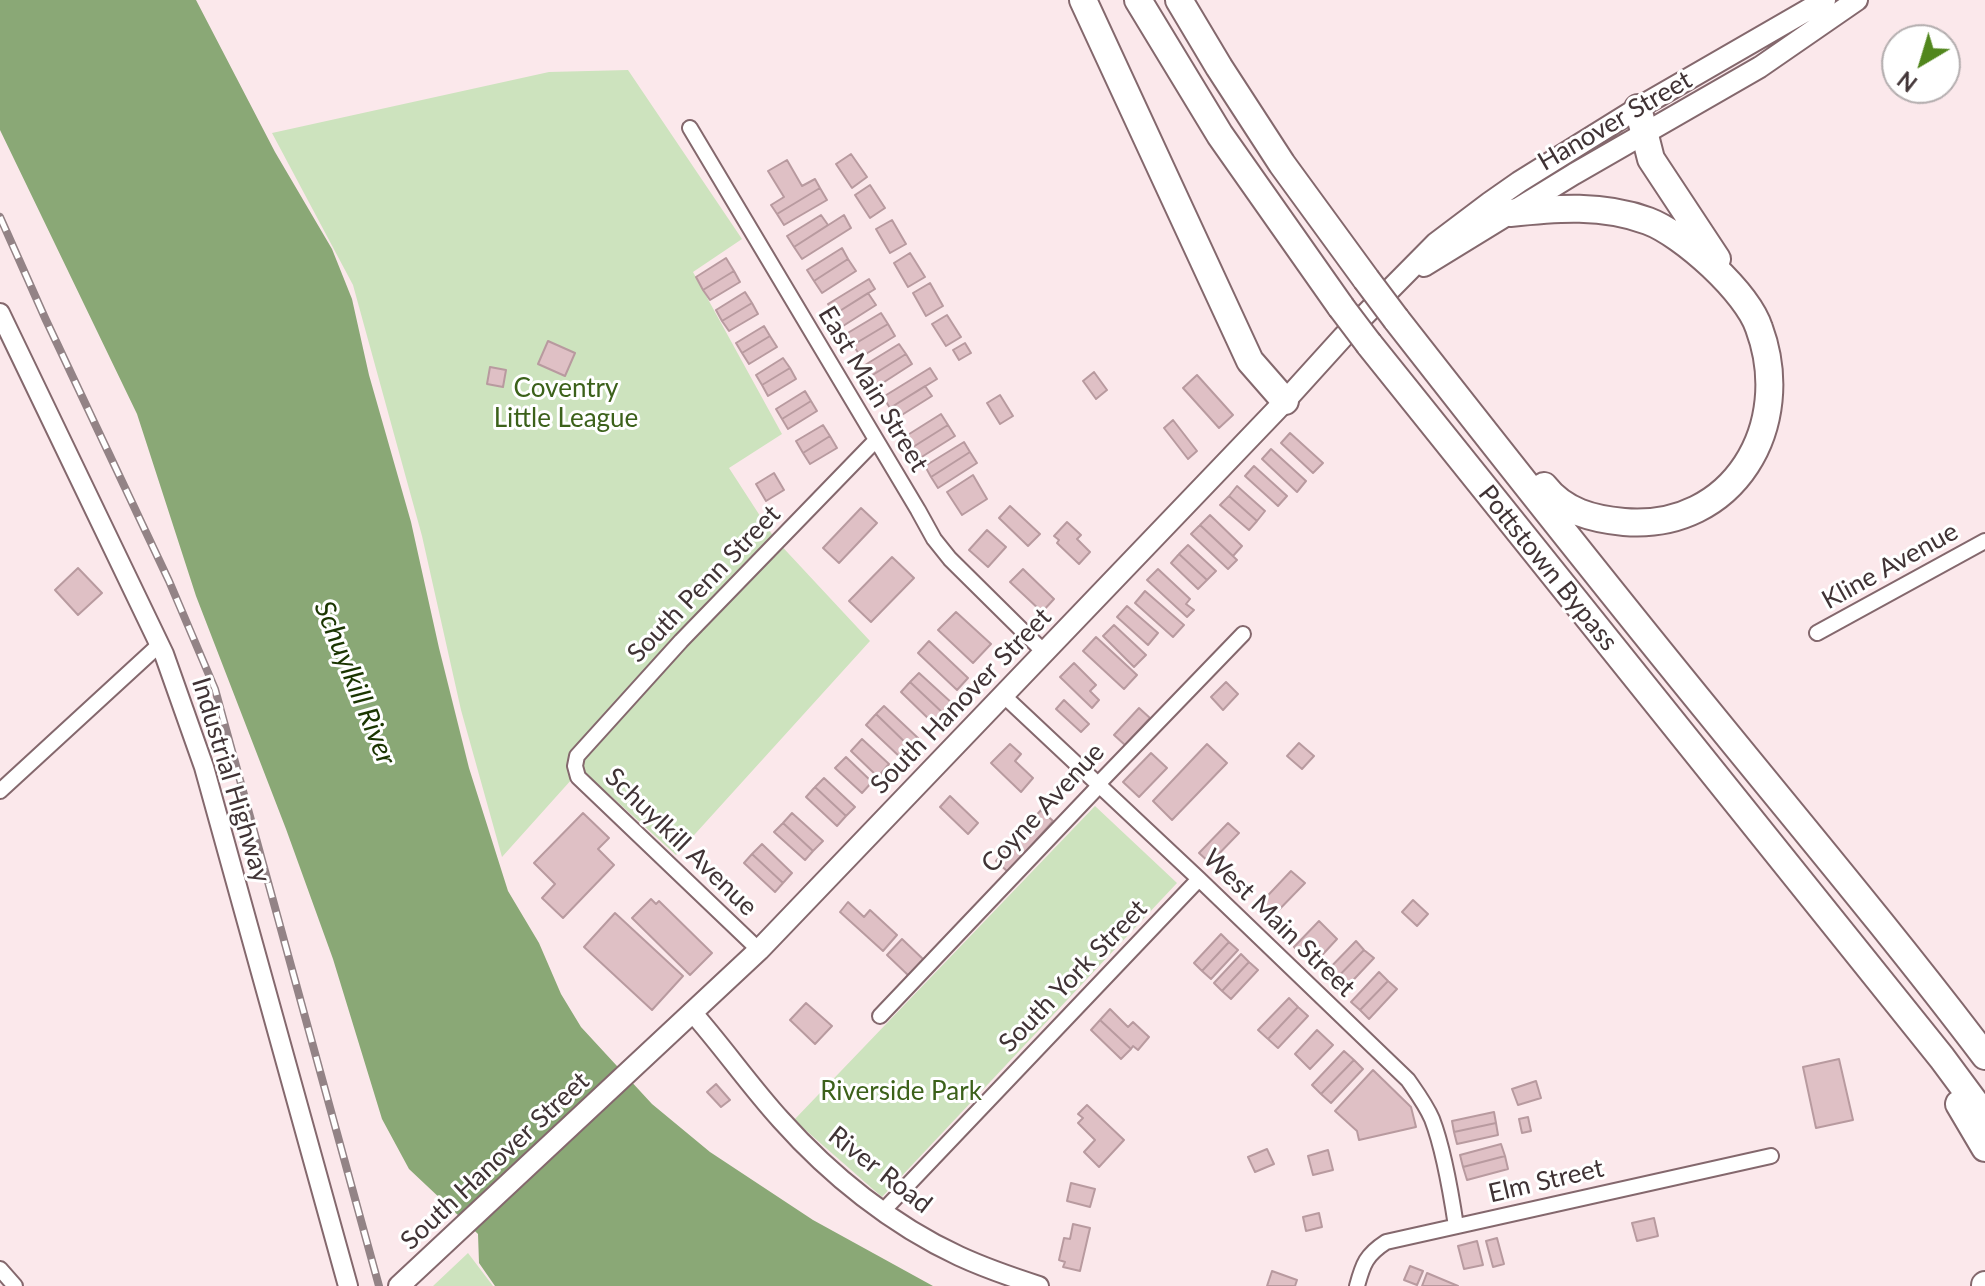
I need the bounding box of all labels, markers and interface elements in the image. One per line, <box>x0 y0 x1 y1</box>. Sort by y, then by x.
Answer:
north arrow <box>1881 24 1961 104</box>
street label: Hanover Street <box>1532 64 1698 178</box>
text: N <box>1892 66 1922 98</box>
street label: East Main Street <box>811 301 935 477</box>
park label: Coventry Little League <box>494 373 638 434</box>
street label: Pottstown Bypass <box>1472 479 1624 657</box>
street label: South Penn Street <box>621 499 787 669</box>
street label: Kline Avenue <box>1817 516 1963 616</box>
water label: Schuylkill River <box>307 596 403 770</box>
street label: South Hanover Street <box>864 602 1058 800</box>
street label: Industrial Highway <box>185 674 277 886</box>
street label: Coyne Avenue <box>975 737 1111 879</box>
street label: Schuylkill Avenue <box>598 762 764 922</box>
street label: West Main Street <box>1197 843 1361 1003</box>
street label: South York Street <box>992 893 1154 1059</box>
street label: South Hanover Street <box>394 1066 596 1256</box>
park label: Riverside Park <box>820 1076 982 1108</box>
street label: River Road <box>822 1120 938 1220</box>
street label: Elm Street <box>1485 1153 1607 1209</box>

